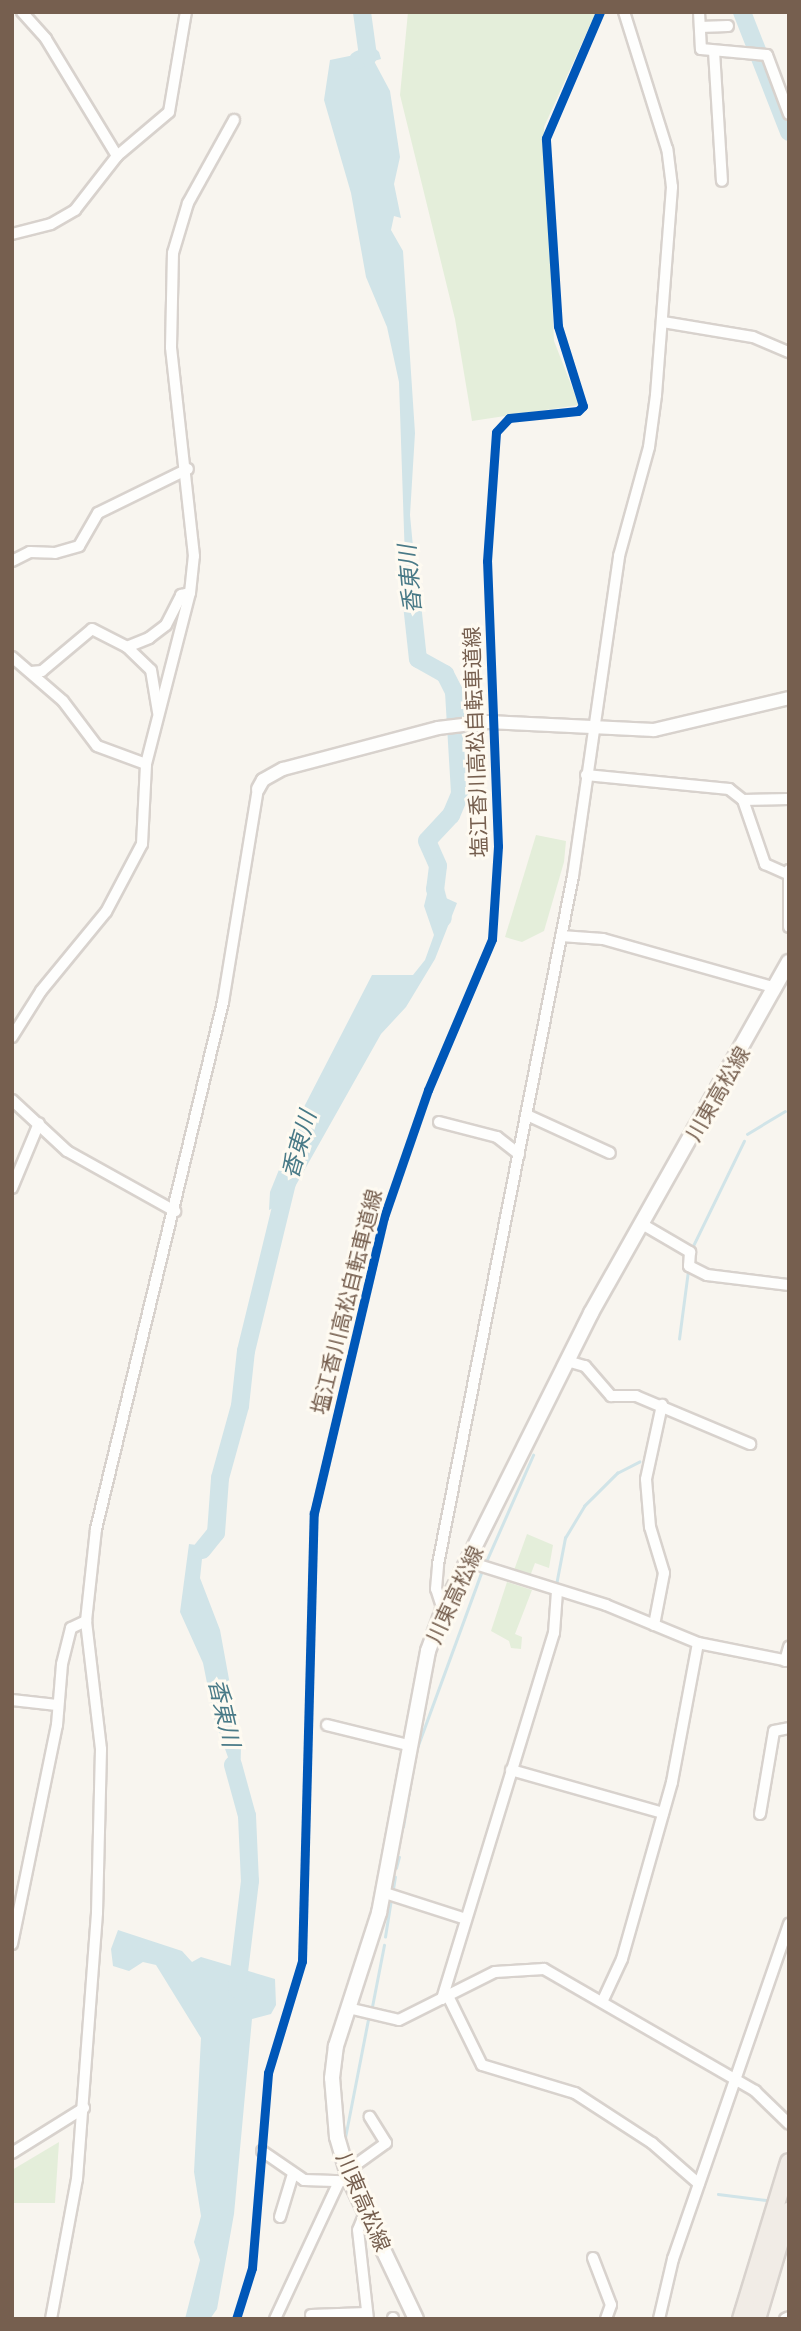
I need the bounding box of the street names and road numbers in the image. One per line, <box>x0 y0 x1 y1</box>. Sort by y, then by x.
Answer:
street label: 塩江香川高松自転車道線 <box>459 626 493 858</box>
street label: 川東高松線 <box>681 1042 755 1146</box>
street label: 塩江香川高松自転車道線 <box>307 1187 387 1417</box>
street label: 川東高松線 <box>421 1542 489 1648</box>
street label: 川東高松線 <box>331 2149 395 2255</box>

